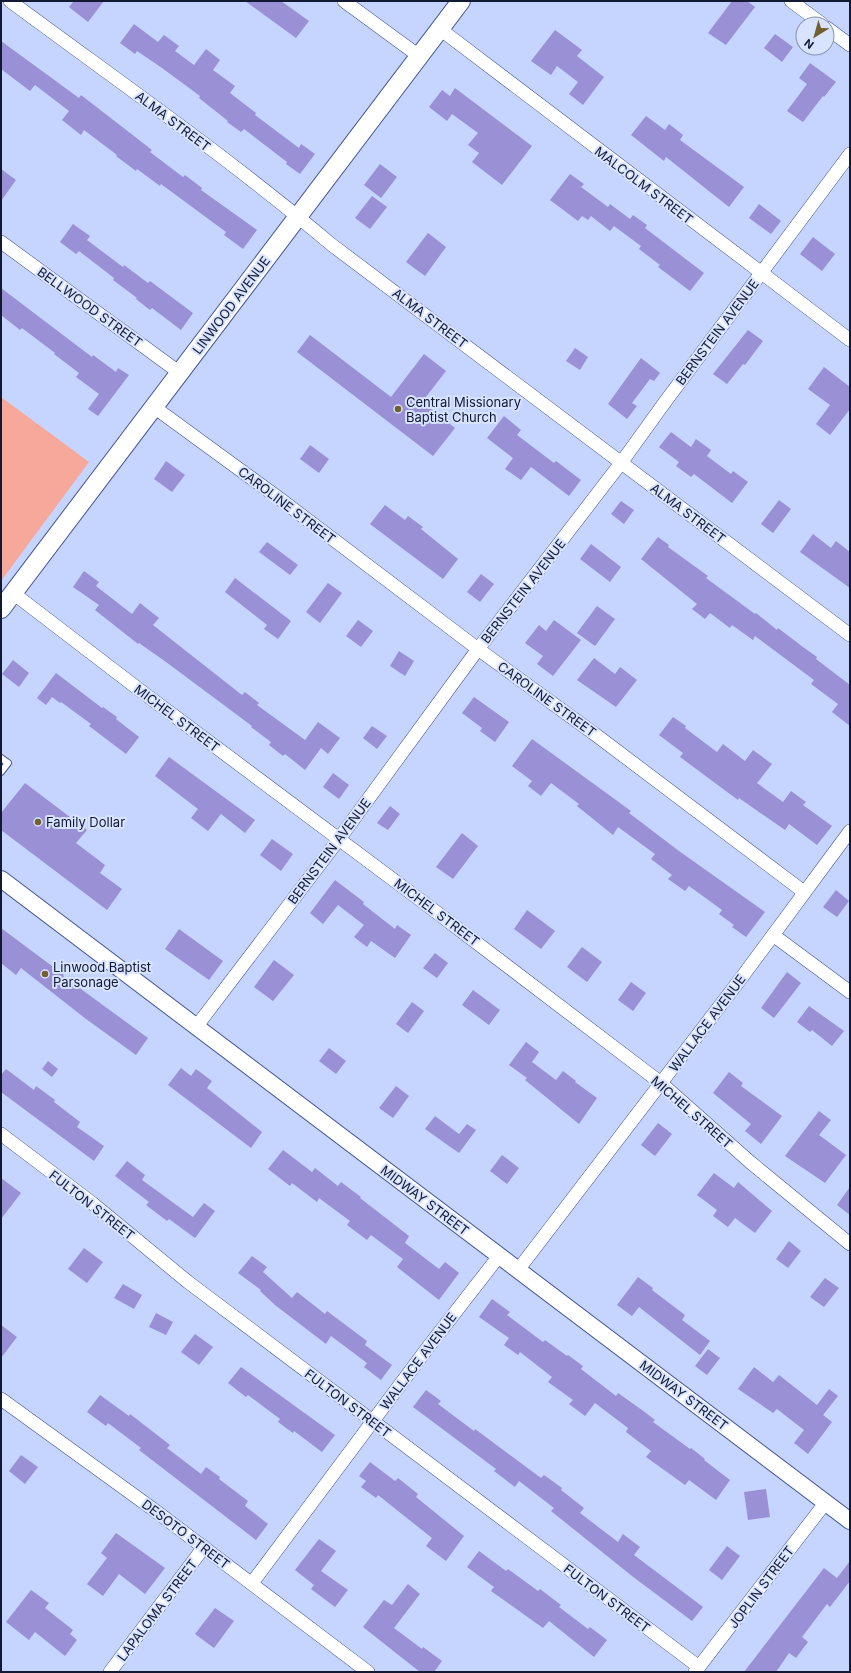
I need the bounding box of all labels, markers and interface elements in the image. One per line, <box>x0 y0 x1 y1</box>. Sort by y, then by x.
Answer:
north arrow <box>795 16 835 56</box>
text: N <box>801 36 817 52</box>
street label: ALMA STREET <box>132 88 214 154</box>
street label: MALCOLM STREET <box>592 143 696 227</box>
street label: LINWOOD AVENUE <box>189 253 273 357</box>
street label: BELLWOOD STREET <box>34 264 146 350</box>
street label: BERNSTEIN AVENUE <box>672 276 762 388</box>
street label: ALMA STREET <box>389 285 471 351</box>
place label: Central Missionary Baptist Church <box>406 394 521 425</box>
marker: Central Missionary Baptist Church <box>393 404 403 414</box>
street label: CAROLINE STREET <box>235 463 339 547</box>
street label: ALMA STREET <box>647 480 729 546</box>
street label: BERNSTEIN AVENUE <box>477 536 569 646</box>
street label: CAROLINE STREET <box>495 658 599 740</box>
street label: MICHEL STREET <box>131 681 223 755</box>
street label: BERNSTEIN AVENUE <box>284 795 374 907</box>
place label: Family Dollar <box>46 814 125 830</box>
marker: Family Dollar <box>33 817 43 827</box>
street label: MICHEL STREET <box>391 875 483 949</box>
place label: Linwood Baptist Parsonage <box>53 959 151 990</box>
marker: Linwood Baptist Parsonage <box>40 969 50 979</box>
street label: WALLACE AVENUE <box>665 971 749 1075</box>
street label: MICHEL STREET <box>648 1072 736 1152</box>
street label: MIDWAY STREET <box>378 1162 472 1238</box>
street label: FULTON STREET <box>46 1167 138 1243</box>
street label: WALLACE AVENUE <box>376 1309 460 1413</box>
street label: MIDWAY STREET <box>637 1357 731 1433</box>
street label: FULTON STREET <box>302 1365 394 1441</box>
street label: DESOTO STREET <box>139 1496 233 1572</box>
street label: JOPLIN STREET <box>725 1543 797 1631</box>
street label: LAPALOMA STREET <box>114 1556 200 1664</box>
street label: FULTON STREET <box>561 1560 653 1636</box>

